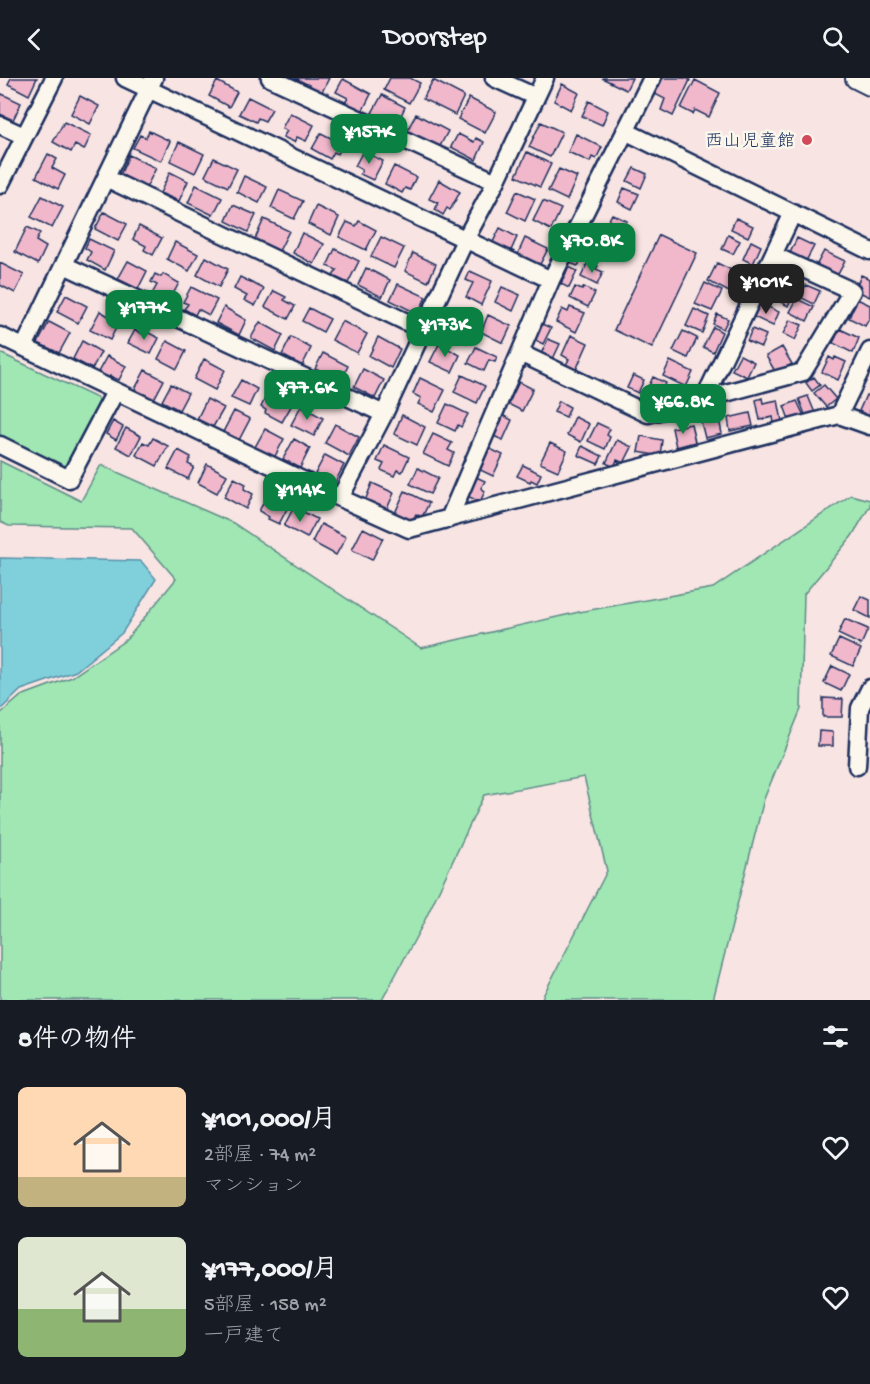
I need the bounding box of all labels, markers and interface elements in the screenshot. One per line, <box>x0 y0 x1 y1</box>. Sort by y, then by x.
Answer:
icon: back <box>18 23 51 56</box>
text: Doorstep <box>383 23 487 55</box>
icon: search <box>819 23 852 56</box>
pin: ¥157K <box>327 114 411 165</box>
text: ¥157K <box>344 122 394 145</box>
place label: 西山児童館 <box>705 131 795 153</box>
marker: 西山児童館 <box>800 133 814 147</box>
pin: ¥70.8K <box>543 223 641 274</box>
text: ¥70.8K <box>562 231 622 254</box>
pin: ¥101K <box>724 264 808 315</box>
text: ¥101K <box>742 272 790 295</box>
pin: ¥177K <box>102 290 186 341</box>
text: ¥177K <box>119 298 169 321</box>
pin: ¥173K <box>403 307 487 358</box>
text: ¥173K <box>420 315 470 338</box>
pin: ¥77.6K <box>258 370 356 421</box>
text: ¥77.6K <box>278 378 336 401</box>
pin: ¥66.8K <box>634 384 732 435</box>
text: ¥66.8K <box>654 392 712 415</box>
pin: ¥114K <box>258 472 342 523</box>
text: ¥114K <box>277 480 323 503</box>
icon: filters <box>819 1020 852 1053</box>
text: 8件の物件 <box>18 1026 136 1057</box>
text: ¥101,000/月 <box>204 1106 337 1137</box>
icon: home <box>66 1111 138 1183</box>
icon: heart <box>819 1131 852 1164</box>
text: 2部屋 · 74 m² <box>204 1145 316 1168</box>
text: マンション <box>204 1176 303 1199</box>
text: ¥177,000/月 <box>204 1256 338 1287</box>
icon: home <box>66 1261 138 1333</box>
icon: heart <box>819 1281 852 1314</box>
text: 5部屋 · 158 m² <box>204 1295 327 1318</box>
text: 一戸建て <box>204 1326 284 1349</box>

